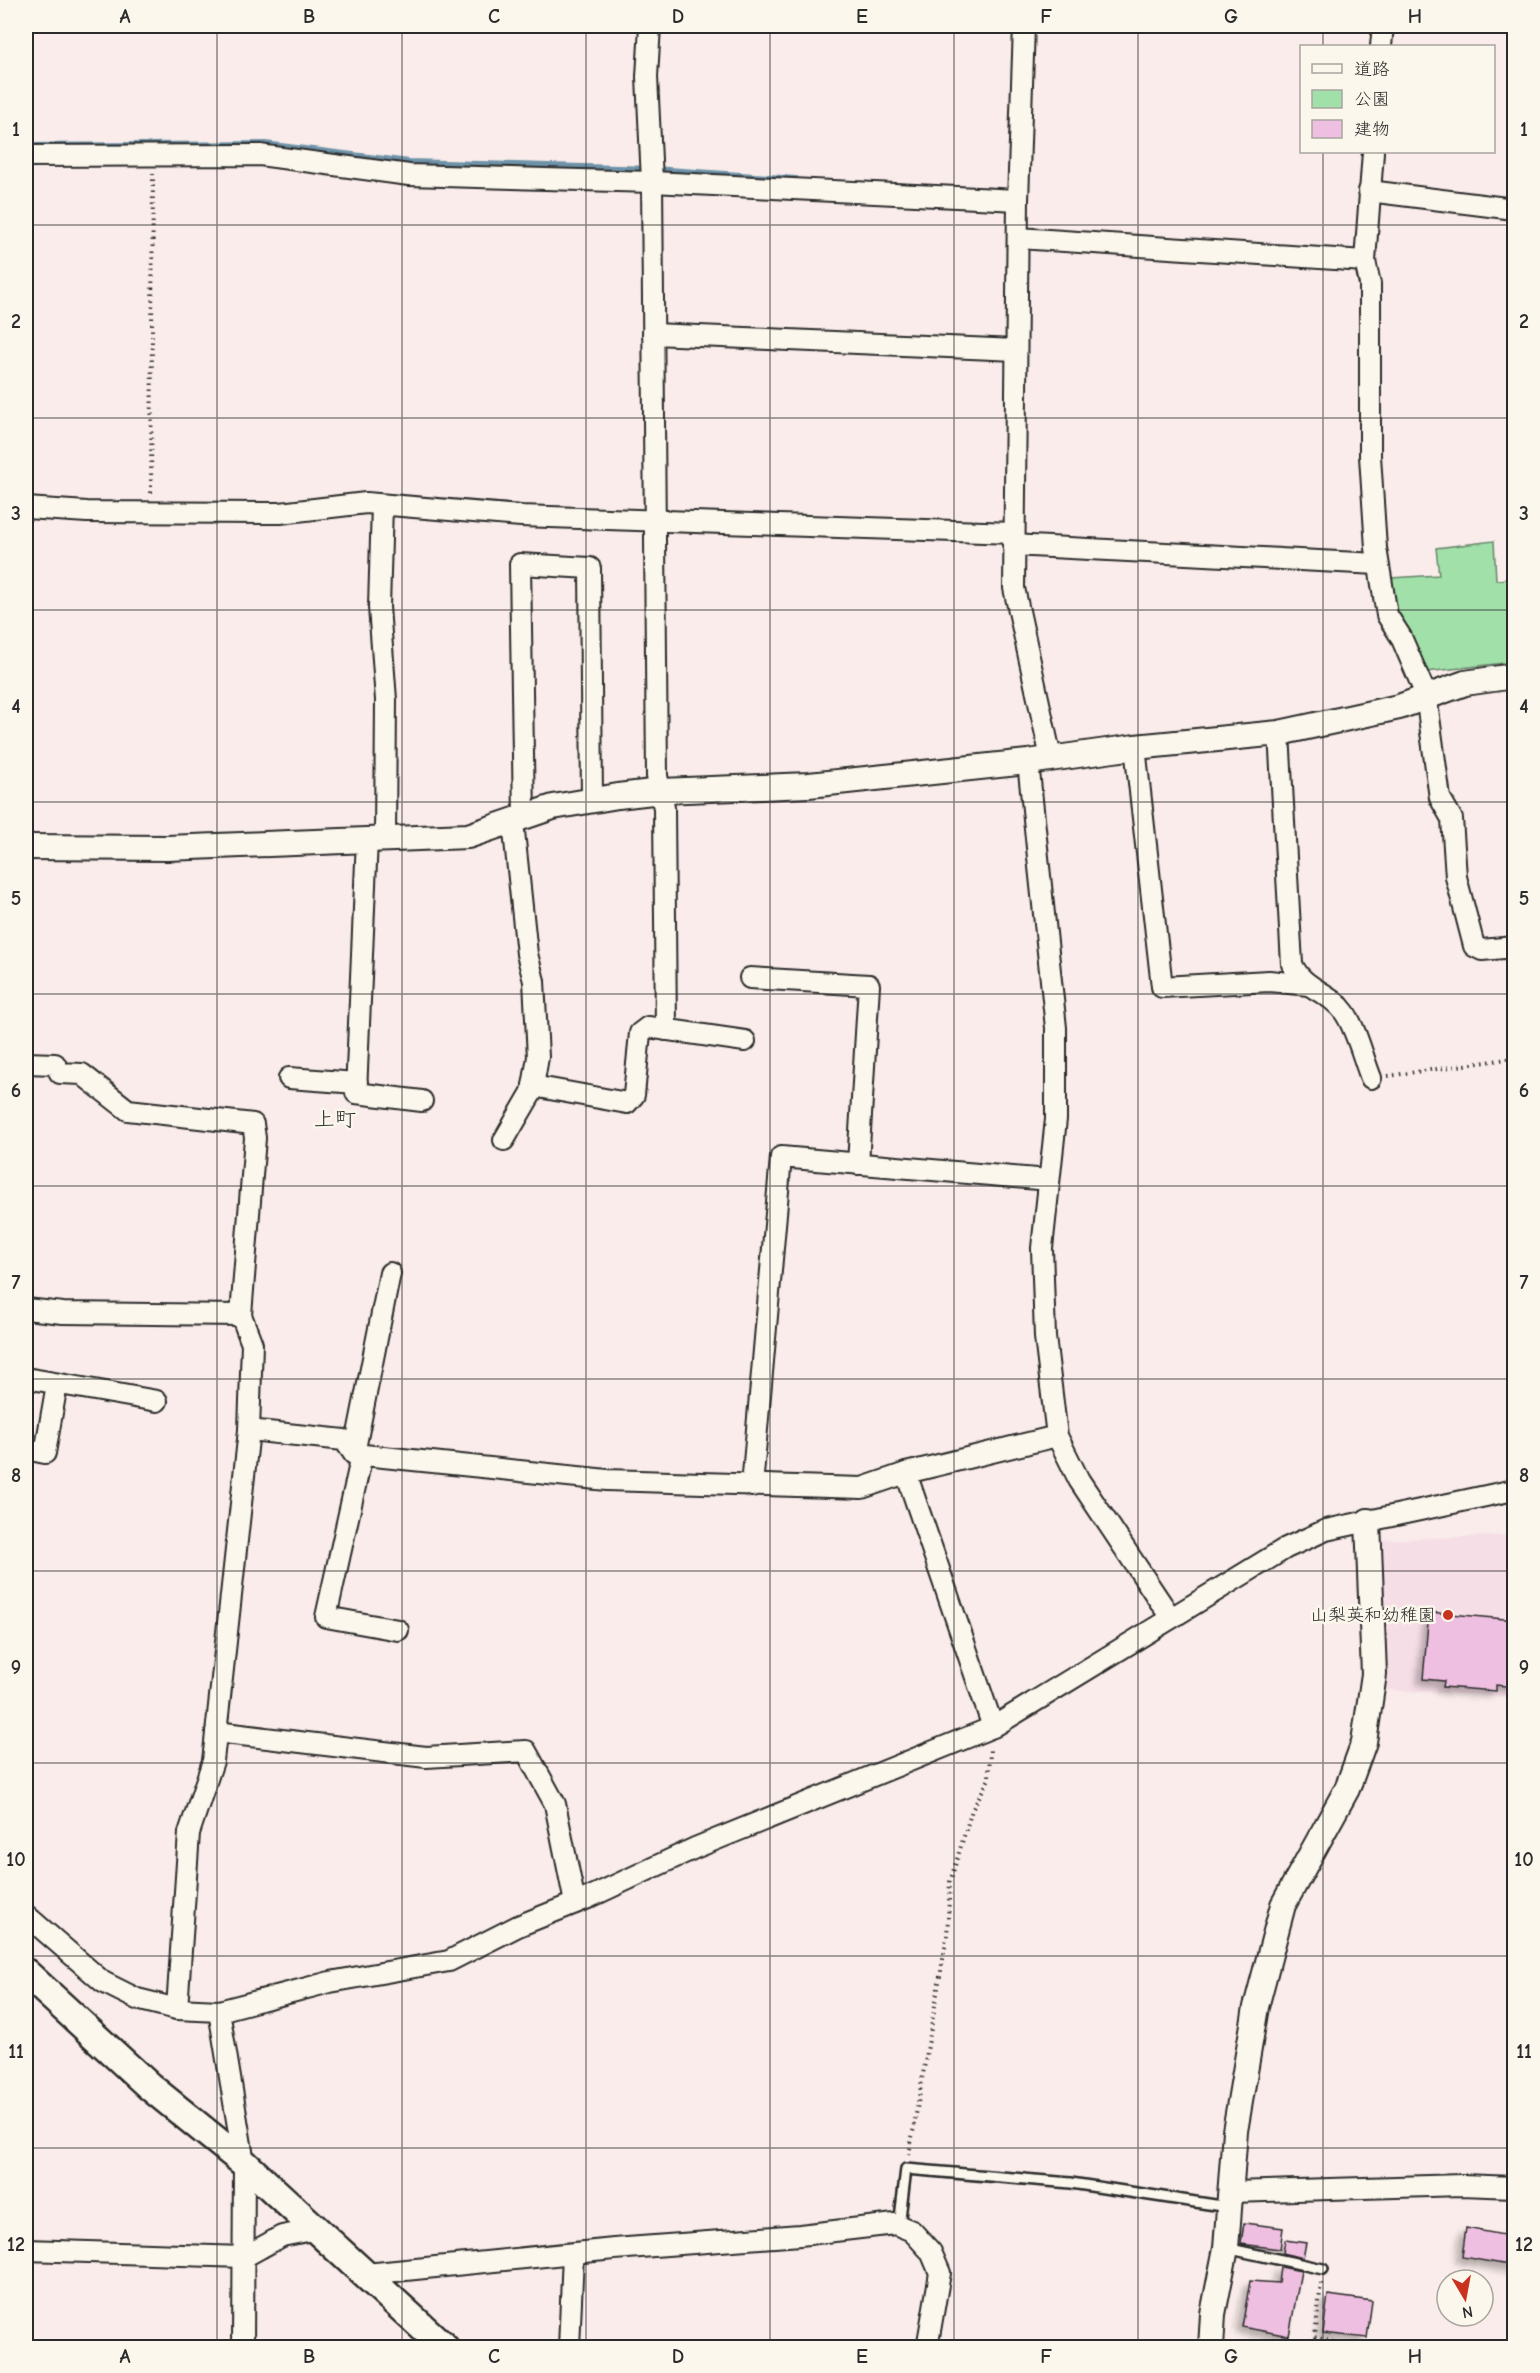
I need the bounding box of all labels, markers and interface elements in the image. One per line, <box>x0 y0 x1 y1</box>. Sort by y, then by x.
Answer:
text: A <box>119 5 131 28</box>
text: B <box>303 5 315 28</box>
text: C <box>488 5 500 28</box>
text: D <box>672 5 684 28</box>
text: E <box>856 5 868 28</box>
text: F <box>1040 5 1052 28</box>
text: G <box>1224 5 1238 28</box>
text: H <box>1408 5 1422 28</box>
legend <box>1300 45 1495 153</box>
text: 道路 <box>1354 59 1390 80</box>
text: 公園 <box>1354 89 1390 110</box>
text: 1 <box>12 118 20 141</box>
text: 1 <box>1520 118 1528 141</box>
text: 建物 <box>1354 119 1390 140</box>
text: 2 <box>11 310 21 333</box>
text: 2 <box>1519 310 1529 333</box>
text: 3 <box>11 502 21 525</box>
text: 3 <box>1519 502 1529 525</box>
text: 4 <box>11 695 21 718</box>
text: 4 <box>1519 695 1529 718</box>
text: 5 <box>11 887 21 910</box>
text: 5 <box>1519 887 1529 910</box>
text: 6 <box>11 1079 21 1102</box>
text: 6 <box>1519 1079 1529 1102</box>
district label: 上町 <box>314 1107 356 1131</box>
text: 7 <box>12 1271 21 1294</box>
text: 7 <box>1520 1271 1529 1294</box>
text: 8 <box>11 1464 21 1487</box>
text: 8 <box>1519 1464 1529 1487</box>
place label: 山梨英和幼稚園 <box>1310 1605 1436 1626</box>
marker: 山梨英和幼稚園 <box>1441 1608 1455 1622</box>
text: 9 <box>11 1656 21 1679</box>
text: 9 <box>1519 1656 1529 1679</box>
text: 10 <box>6 1848 26 1871</box>
text: 10 <box>1514 1848 1534 1871</box>
text: 11 <box>8 2040 24 2063</box>
text: 11 <box>1516 2040 1532 2063</box>
text: 12 <box>7 2233 25 2256</box>
text: 12 <box>1515 2233 1533 2256</box>
north arrow <box>1435 2268 1495 2328</box>
text: N <box>1461 2302 1474 2322</box>
text: A <box>119 2345 131 2368</box>
text: B <box>303 2345 315 2368</box>
text: C <box>488 2345 500 2368</box>
text: D <box>672 2345 684 2368</box>
text: E <box>856 2345 868 2368</box>
text: F <box>1040 2345 1052 2368</box>
text: G <box>1224 2345 1238 2368</box>
text: H <box>1408 2345 1422 2368</box>

